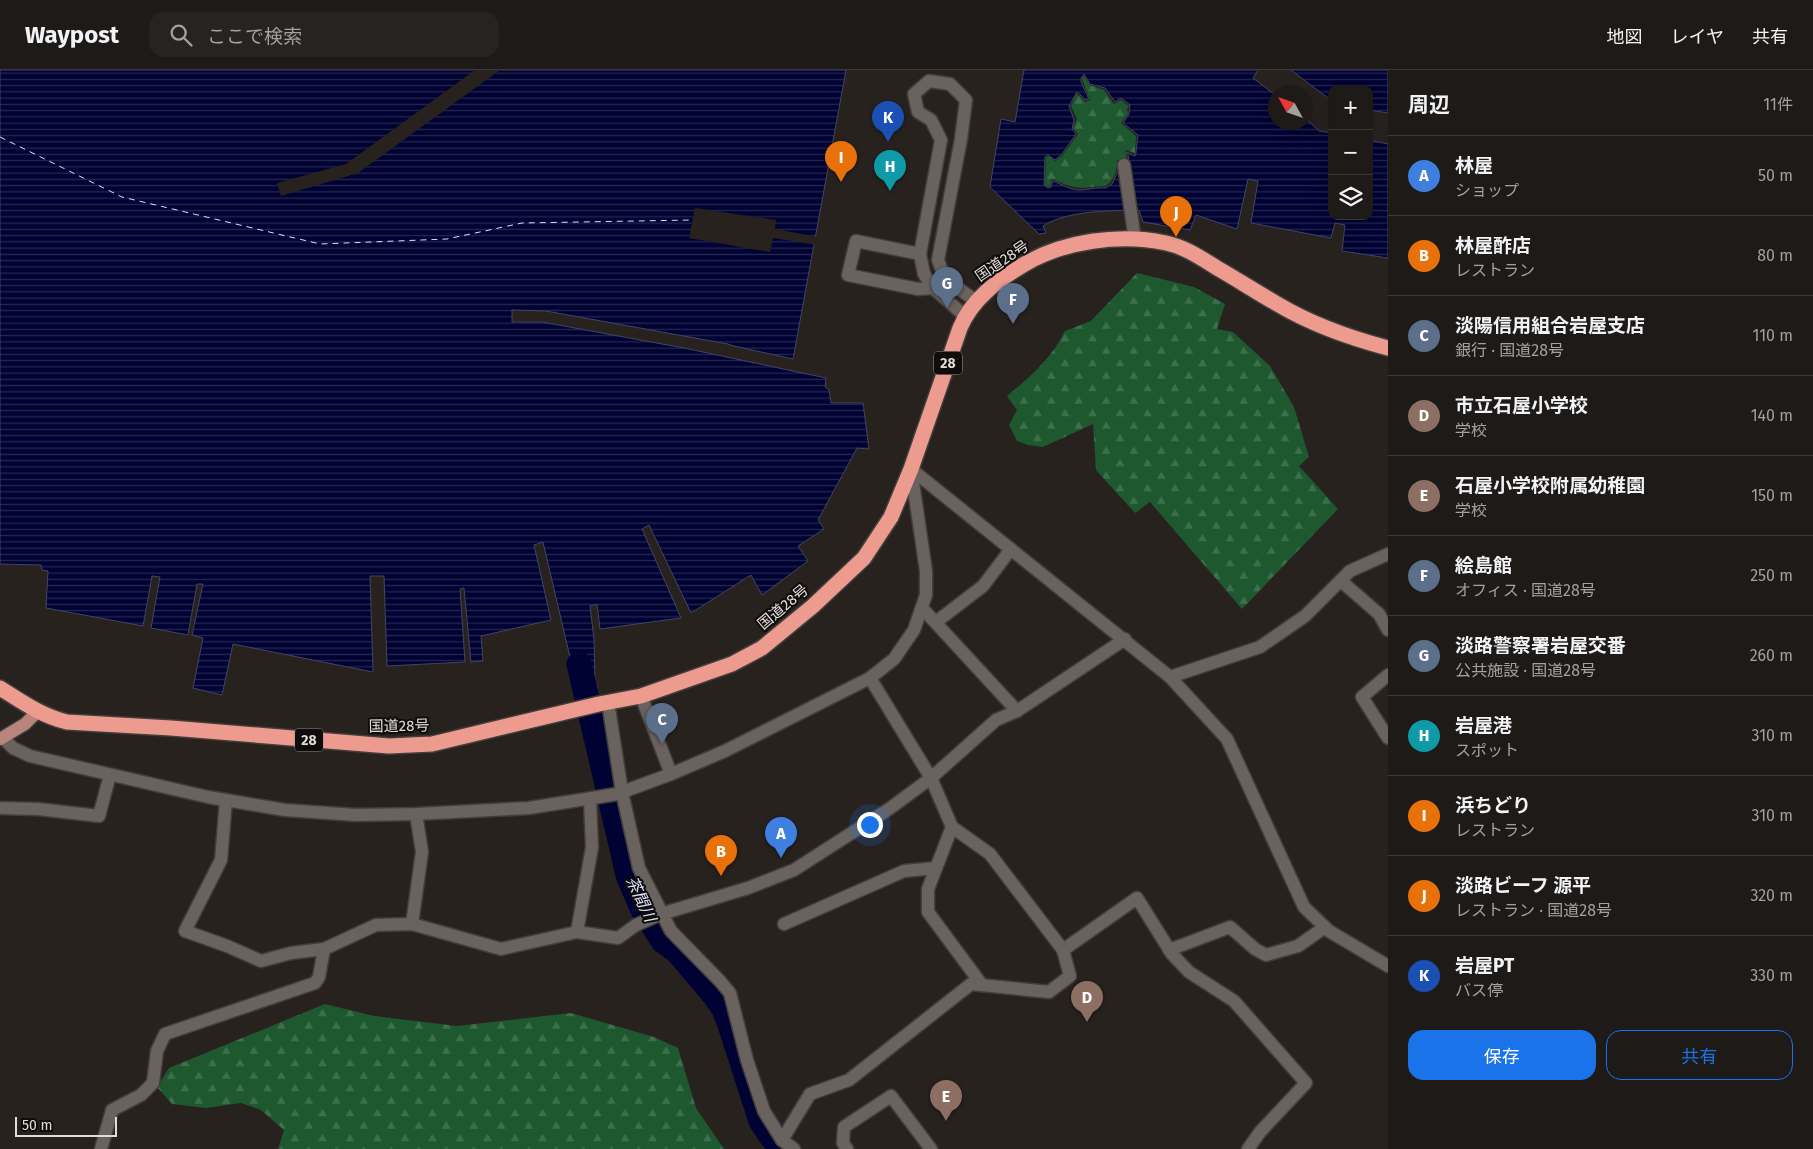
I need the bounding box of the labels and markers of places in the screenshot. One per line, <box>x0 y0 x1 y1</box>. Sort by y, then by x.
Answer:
pin: K <box>872 101 904 142</box>
pin: I <box>825 141 857 182</box>
pin: H <box>874 150 906 191</box>
pin: J <box>1160 196 1192 237</box>
pin: G <box>931 267 963 308</box>
pin: F <box>997 283 1029 324</box>
pin: C <box>646 703 678 744</box>
pin: A <box>765 817 797 858</box>
pin: B <box>705 835 737 876</box>
pin: D <box>1071 981 1103 1022</box>
pin: E <box>930 1080 962 1121</box>

